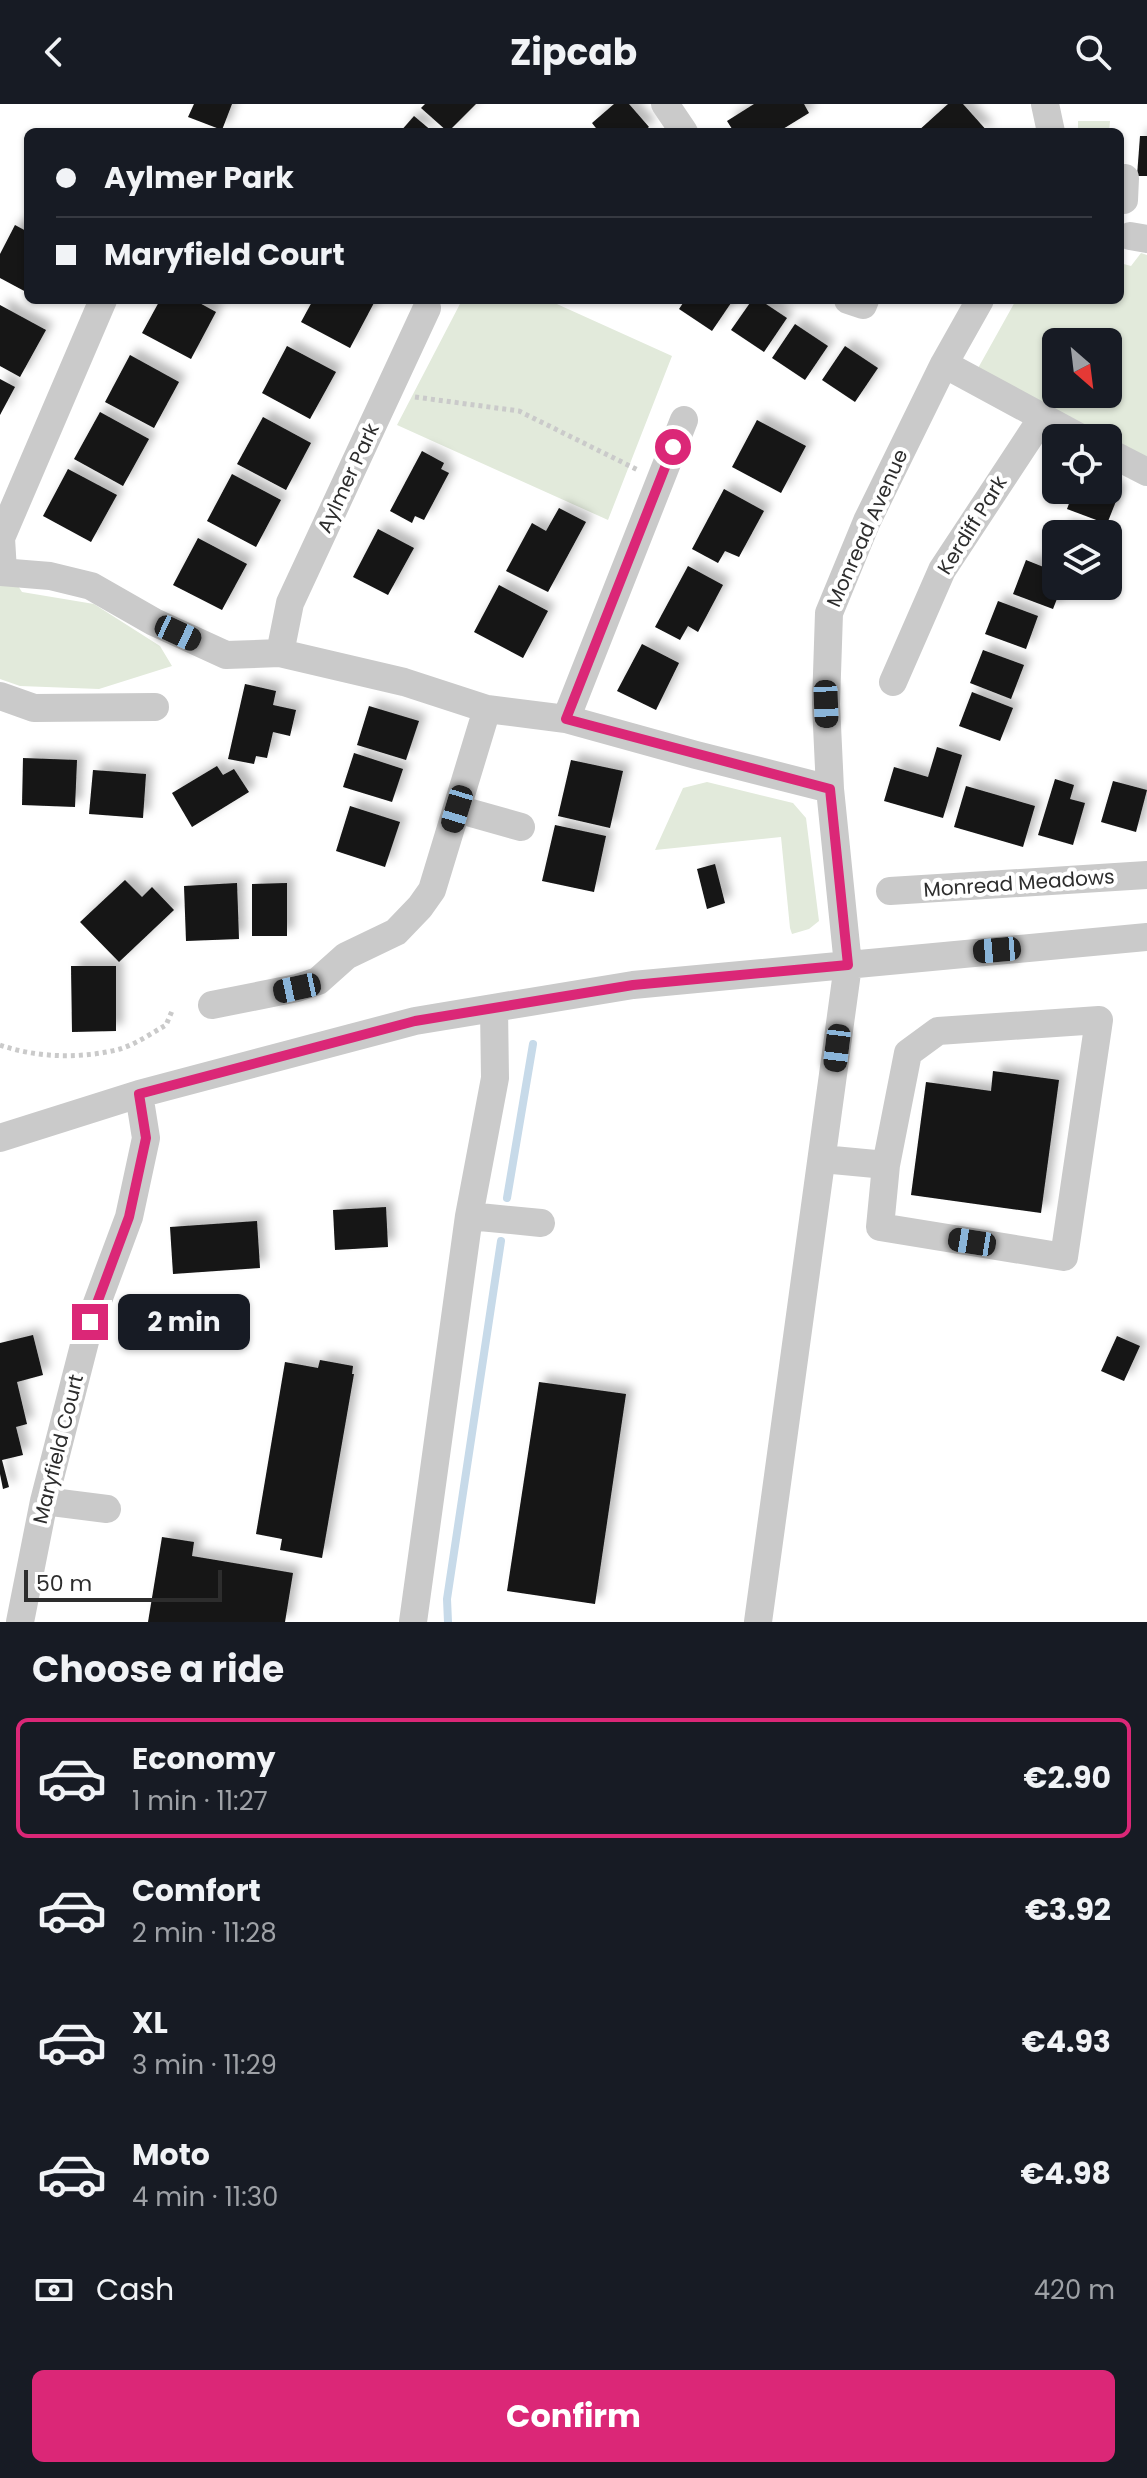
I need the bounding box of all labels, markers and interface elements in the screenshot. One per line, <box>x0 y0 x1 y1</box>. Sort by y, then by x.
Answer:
text: Zipcab <box>510 27 637 78</box>
icon: back <box>32 30 76 74</box>
icon: search <box>1071 30 1115 74</box>
text: Aylmer Park <box>104 156 294 199</box>
text: Maryfield Court <box>104 233 345 276</box>
north arrow <box>1042 328 1122 408</box>
map controls <box>1042 328 1122 600</box>
street label: Aylmer Park <box>310 418 386 538</box>
button: locate <box>1042 424 1122 504</box>
route start <box>655 429 691 465</box>
street label: Monread Avenue <box>820 445 914 611</box>
street label: Kerdiff Park <box>931 470 1014 580</box>
button: layers <box>1042 520 1122 600</box>
car <box>151 612 205 654</box>
car <box>813 680 839 728</box>
car <box>439 783 475 835</box>
street label: Monread Meadows <box>923 862 1115 904</box>
car <box>972 936 1022 964</box>
car <box>271 971 323 1005</box>
car <box>822 1023 852 1073</box>
car <box>946 1226 998 1258</box>
callout: 2 min <box>118 1294 250 1350</box>
route end <box>72 1304 108 1340</box>
text: 2 min <box>147 1304 221 1340</box>
street label: Maryfield Court <box>26 1371 90 1527</box>
scale bar <box>24 1566 222 1602</box>
text: 50 m <box>36 1568 92 1599</box>
text: Choose a ride <box>32 1644 284 1695</box>
text: Economy <box>132 1737 276 1780</box>
icon: car <box>36 1742 108 1814</box>
text: €2.90 <box>1024 1756 1111 1799</box>
text: 1 min · 11:27 <box>132 1783 268 1819</box>
text: Comfort <box>132 1869 261 1912</box>
icon: car <box>36 1874 108 1946</box>
text: €3.92 <box>1025 1888 1111 1931</box>
text: 2 min · 11:28 <box>132 1915 277 1951</box>
text: XL <box>132 2001 168 2044</box>
icon: car <box>36 2006 108 2078</box>
text: €4.93 <box>1022 2020 1111 2063</box>
text: 3 min · 11:29 <box>132 2047 277 2083</box>
text: Moto <box>132 2133 210 2176</box>
icon: car <box>36 2138 108 2210</box>
text: €4.98 <box>1020 2152 1111 2195</box>
text: 4 min · 11:30 <box>132 2179 278 2215</box>
icon: cash <box>32 2268 76 2312</box>
text: Cash <box>96 2268 174 2311</box>
text: 420 m <box>1034 2272 1115 2308</box>
button: Confirm <box>32 2370 1115 2462</box>

